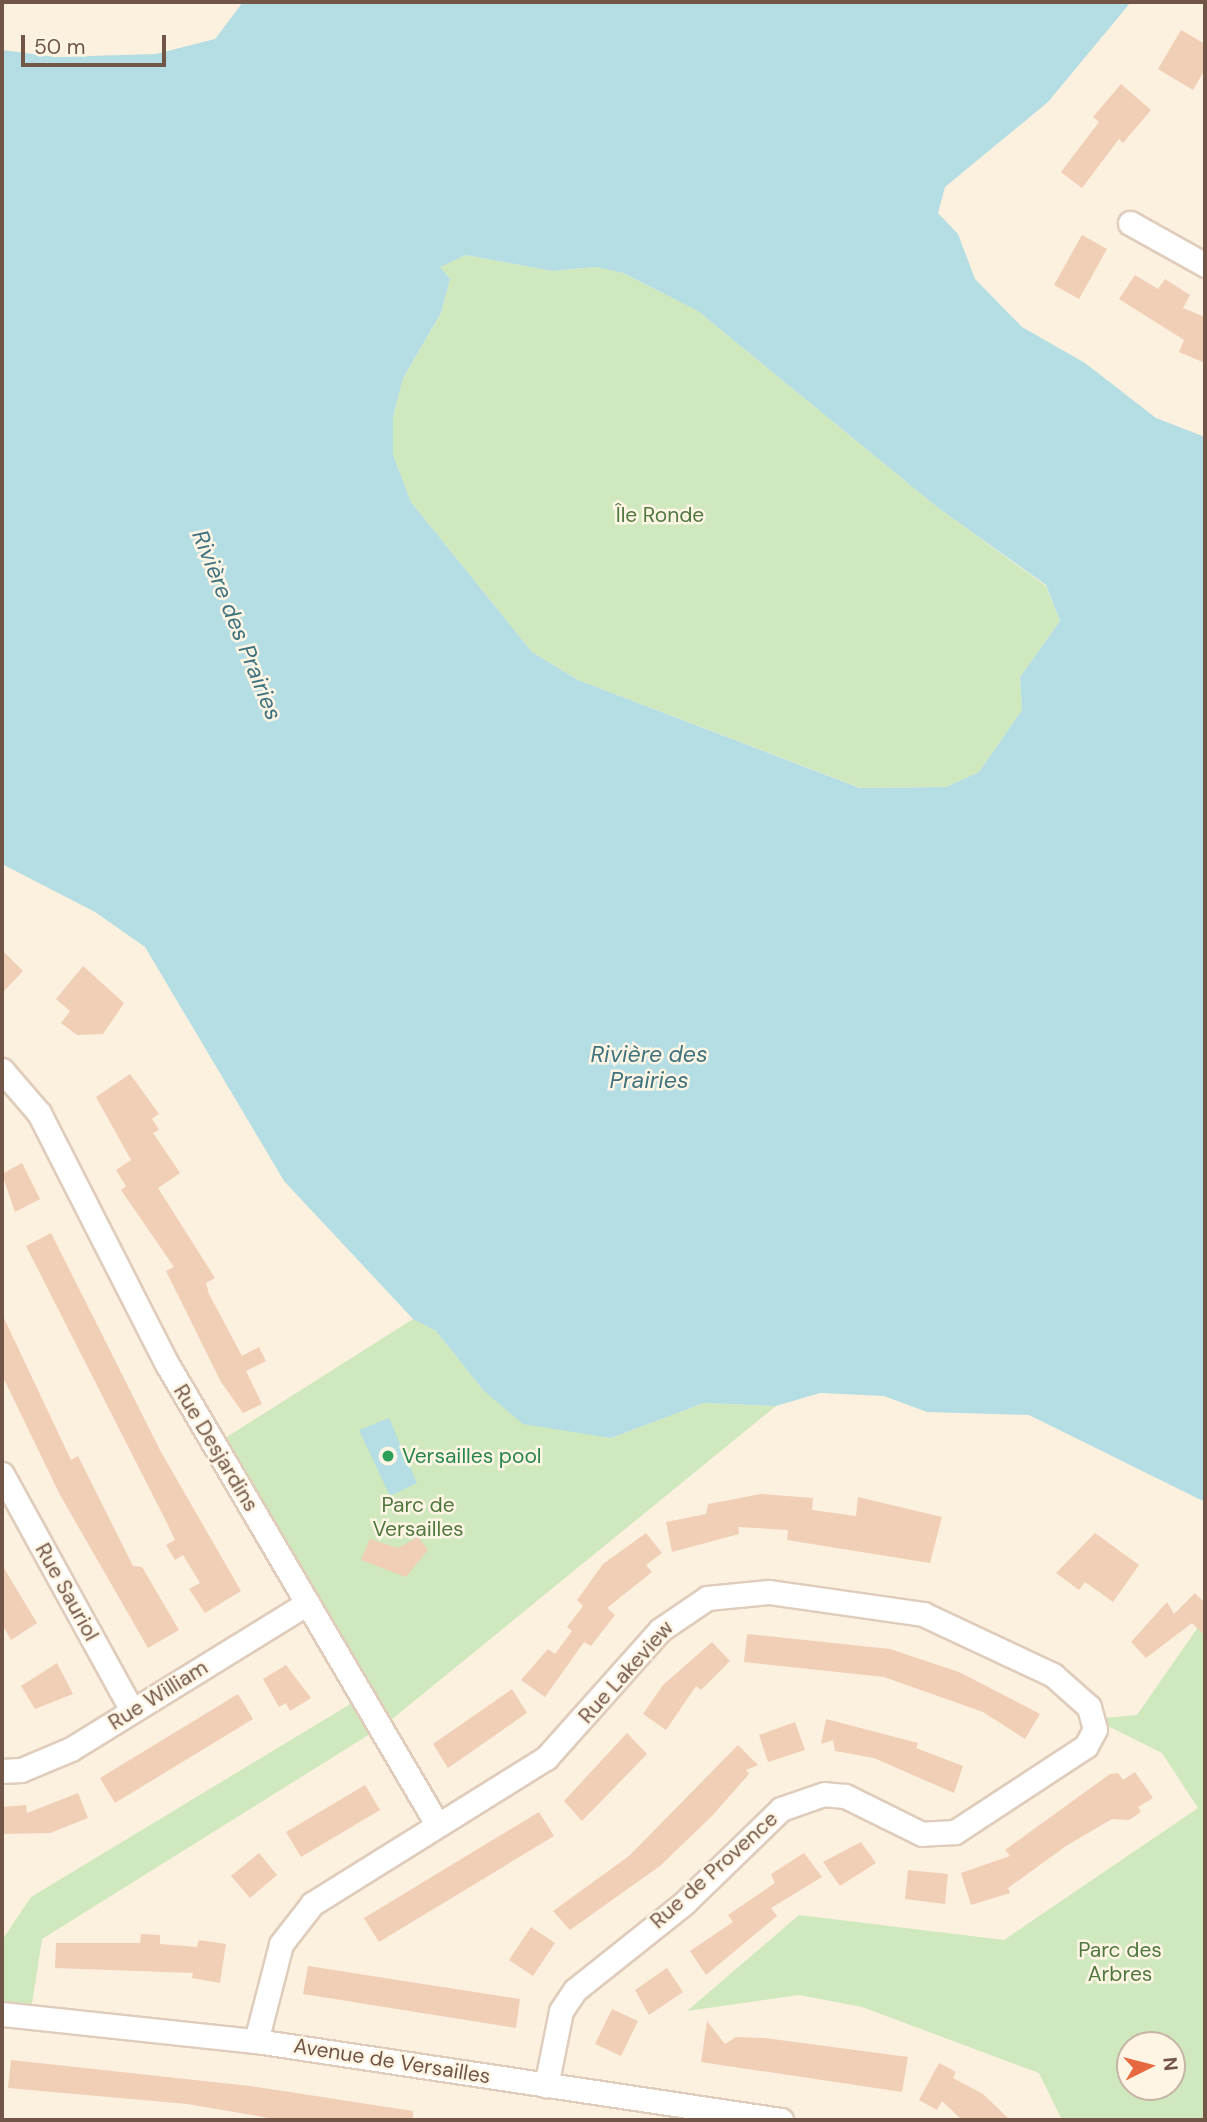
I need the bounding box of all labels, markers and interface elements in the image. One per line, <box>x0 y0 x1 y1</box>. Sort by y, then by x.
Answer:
scale bar <box>24 21 170 65</box>
text: 50 m <box>34 33 85 61</box>
park label: Île Ronde <box>616 502 704 528</box>
water label: Rivière des Prairies <box>186 526 288 724</box>
water label: Rivière des Prairies <box>590 1040 708 1094</box>
street label: Rue Desjardins <box>168 1380 264 1516</box>
place label: Versailles pool <box>402 1443 542 1469</box>
marker: Versailles pool <box>380 1448 396 1464</box>
park label: Parc de Versailles <box>372 1492 464 1542</box>
street label: Rue Sauriol <box>30 1539 104 1645</box>
street label: Rue Lakeview <box>573 1615 679 1729</box>
street label: Rue William <box>104 1655 212 1735</box>
street label: Rue de Provence <box>645 1806 783 1934</box>
park label: Parc des Arbres <box>1078 1937 1162 1987</box>
north arrow <box>1116 2031 1186 2101</box>
street label: Avenue de Versailles <box>292 2033 492 2089</box>
text: N <box>1157 2056 1184 2072</box>

